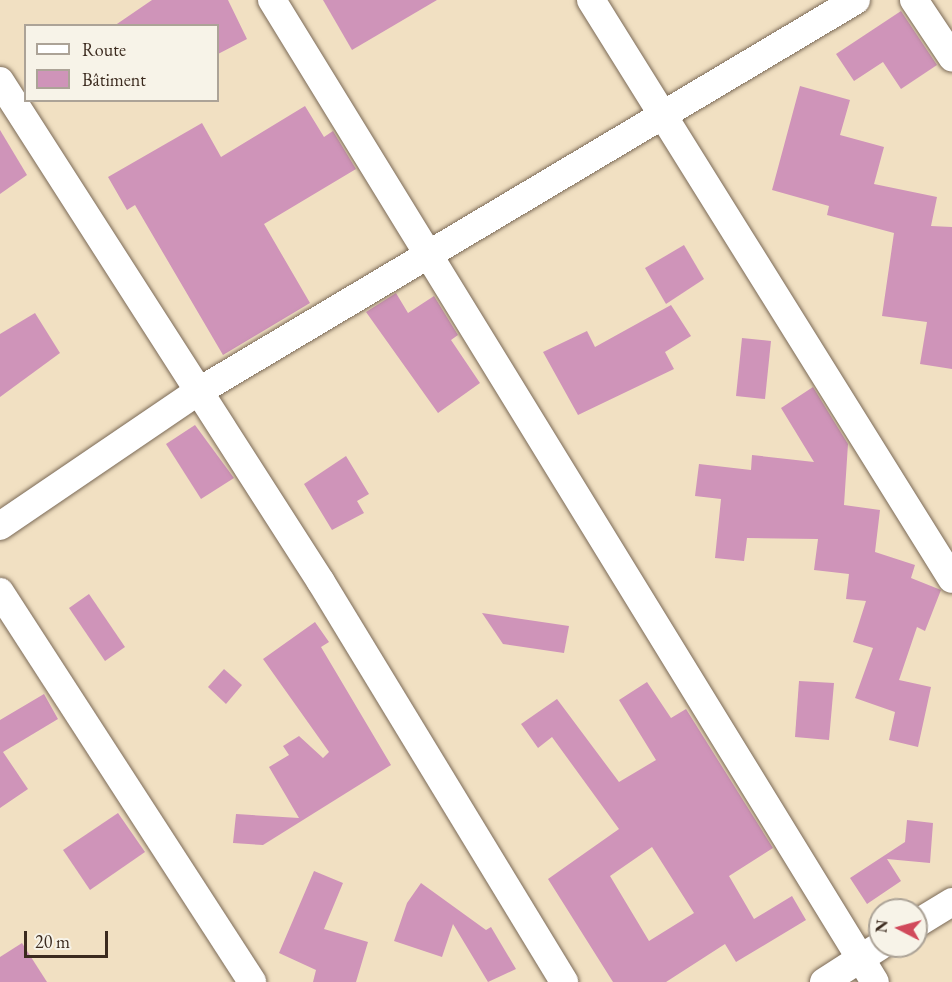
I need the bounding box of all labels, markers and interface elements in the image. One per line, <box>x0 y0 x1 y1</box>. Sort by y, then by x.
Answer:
legend <box>24 24 219 102</box>
text: Route <box>82 38 126 61</box>
text: Bâtiment <box>82 68 146 91</box>
north arrow <box>868 898 928 958</box>
scale bar <box>27 919 111 957</box>
text: N <box>870 919 893 934</box>
text: 20 m <box>35 930 70 953</box>

